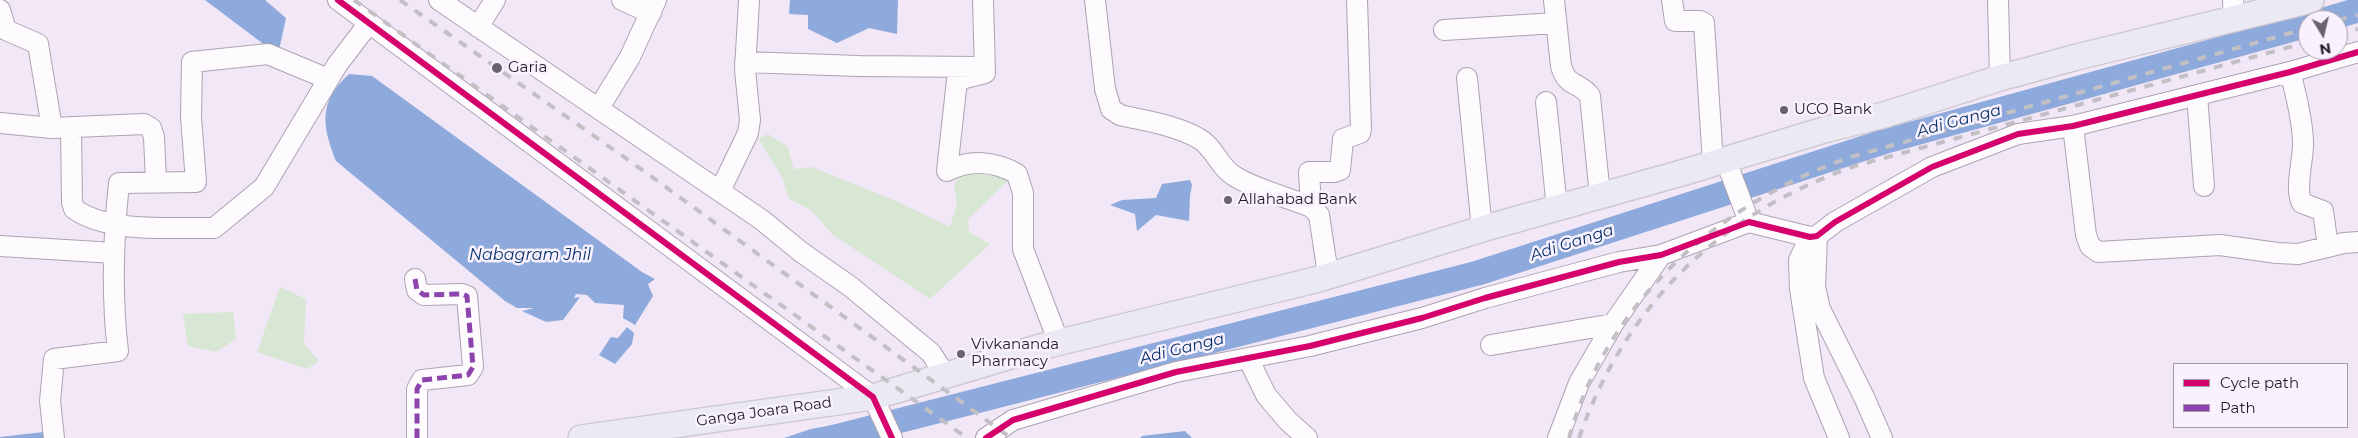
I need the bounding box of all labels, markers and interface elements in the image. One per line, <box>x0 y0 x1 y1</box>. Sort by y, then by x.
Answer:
north arrow <box>2298 10 2348 60</box>
text: N <box>2318 39 2332 59</box>
place label: Garia <box>508 59 547 77</box>
marker: Garia <box>490 61 504 75</box>
place label: UCO Bank <box>1794 101 1872 119</box>
water label: Adi Ganga <box>1915 101 2003 141</box>
marker: UCO Bank <box>1778 104 1790 116</box>
place label: Allahabad Bank <box>1238 191 1357 209</box>
marker: Allahabad Bank <box>1222 194 1234 206</box>
water label: Adi Ganga <box>1528 220 1616 266</box>
water label: Nabagram Jhil <box>469 245 591 265</box>
water label: Adi Ganga <box>1138 329 1226 369</box>
place label: Vivkananda Pharmacy <box>971 336 1059 371</box>
marker: Vivkananda Pharmacy <box>955 348 967 360</box>
legend <box>2173 363 2348 428</box>
text: Cycle path <box>2220 373 2299 392</box>
street label: Ganga Joara Road <box>695 394 833 430</box>
text: Path <box>2220 398 2256 417</box>

